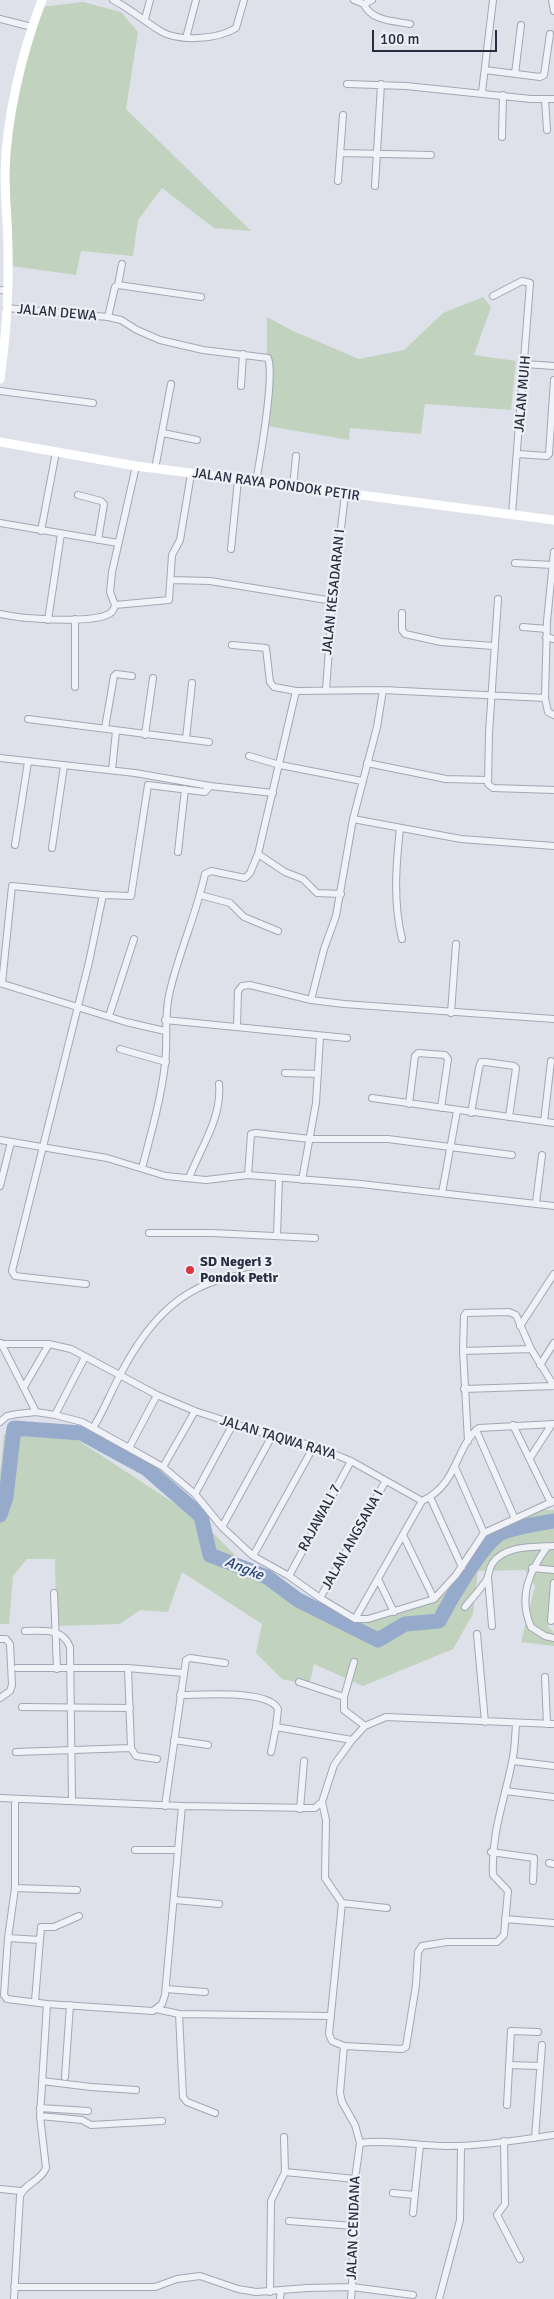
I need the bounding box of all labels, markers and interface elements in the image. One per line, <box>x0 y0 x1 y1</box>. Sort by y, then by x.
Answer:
scale bar <box>374 20 499 52</box>
text: 100 m <box>380 30 420 48</box>
street label: JALAN DEWA <box>16 301 98 325</box>
street label: JALAN MUIH <box>511 355 535 433</box>
street label: JALAN RAYA PONDOK PETIR <box>191 465 361 505</box>
street label: JALAN KESADARAN I <box>319 528 349 656</box>
place label: SD Negeri 3 Pondok Petir <box>200 1254 278 1286</box>
marker: SD Negeri 3 Pondok Petir <box>184 1264 196 1276</box>
street label: JALAN TAQWA RAYA <box>218 1412 338 1464</box>
street label: RAJAWALI 7 <box>295 1482 345 1554</box>
street label: JALAN ANGSANA I <box>319 1487 387 1593</box>
water label: Angke <box>222 1553 266 1585</box>
street label: JALAN CENDANA <box>344 2176 364 2280</box>

